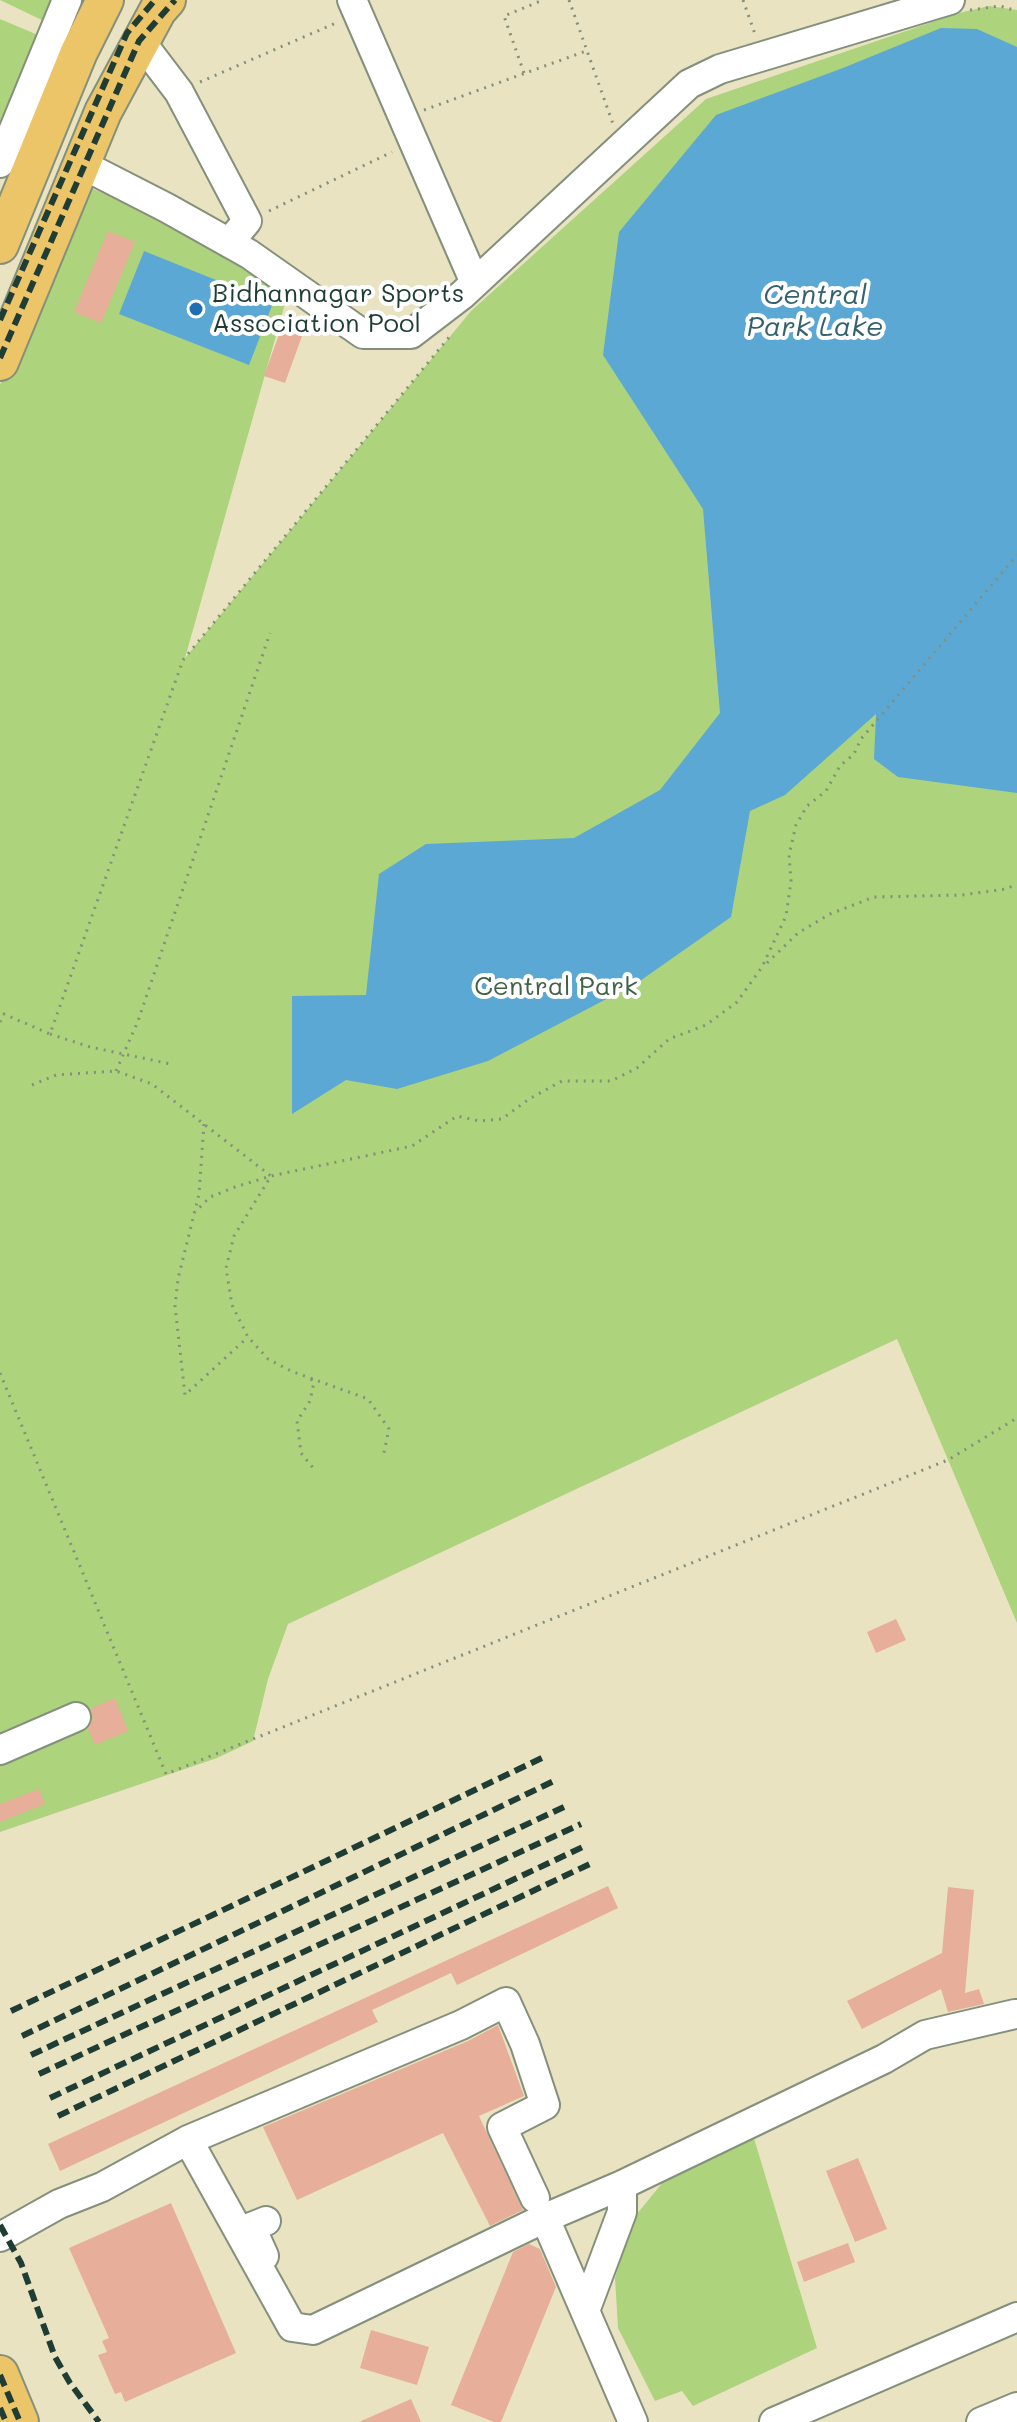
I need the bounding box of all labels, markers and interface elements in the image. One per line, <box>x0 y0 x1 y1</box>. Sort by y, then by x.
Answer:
place label: Bidhannagar Sports Association Pool <box>212 278 464 340</box>
water label: Central Park Lake <box>747 278 883 344</box>
marker: Bidhannagar Sports Association Pool <box>187 300 205 318</box>
park label: Central Park <box>474 971 638 1003</box>

